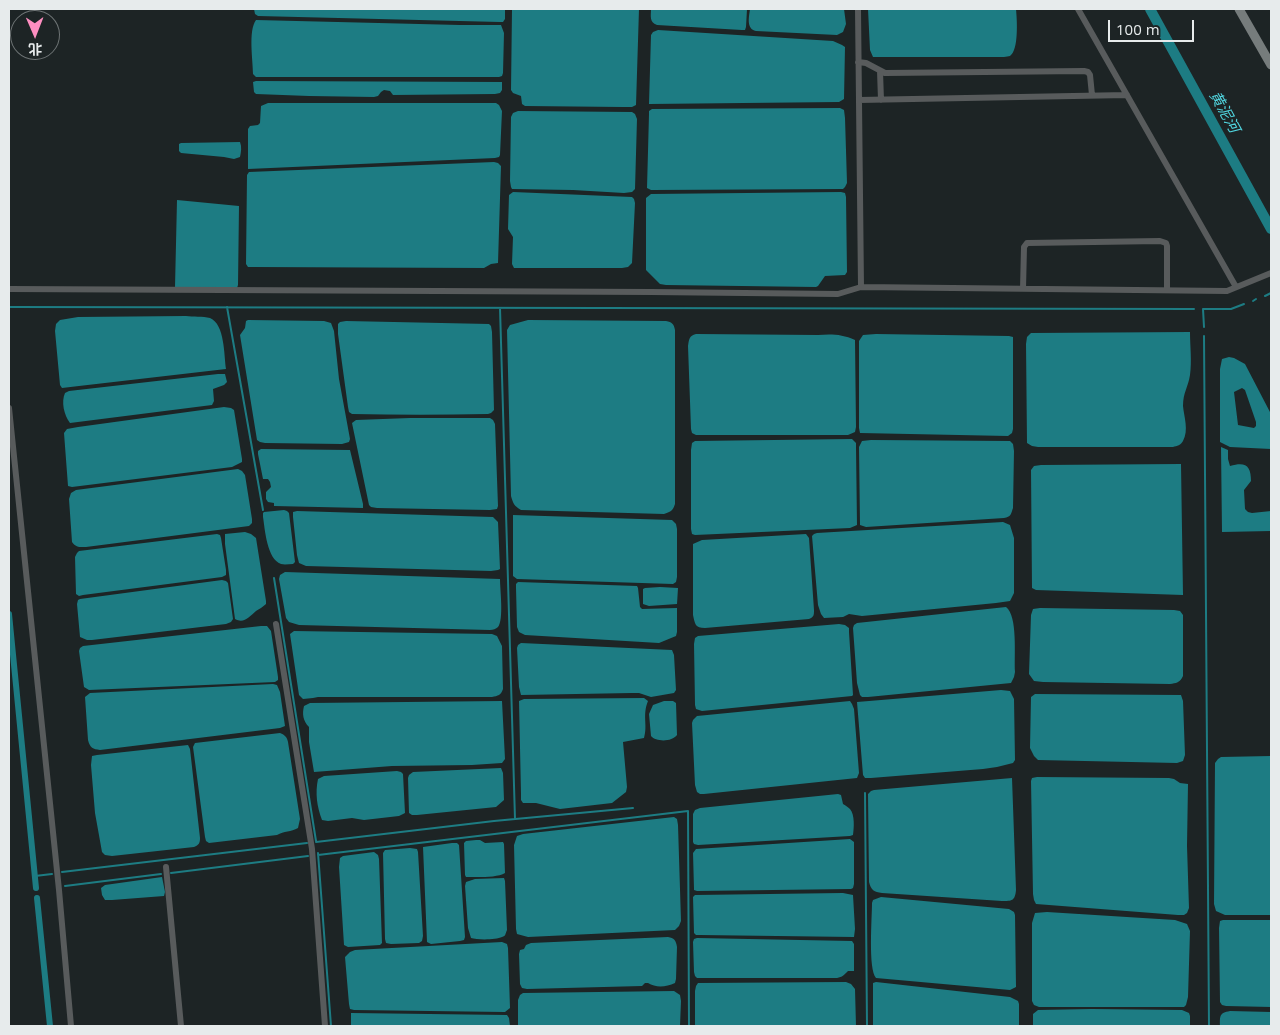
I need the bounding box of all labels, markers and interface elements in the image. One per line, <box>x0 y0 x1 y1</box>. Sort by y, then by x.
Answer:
north arrow <box>10 10 60 60</box>
scale bar <box>1110 10 1196 42</box>
text: 100 m <box>1116 19 1160 39</box>
text: 北 <box>28 40 42 59</box>
water label: 黄泥河 <box>1205 88 1243 136</box>

